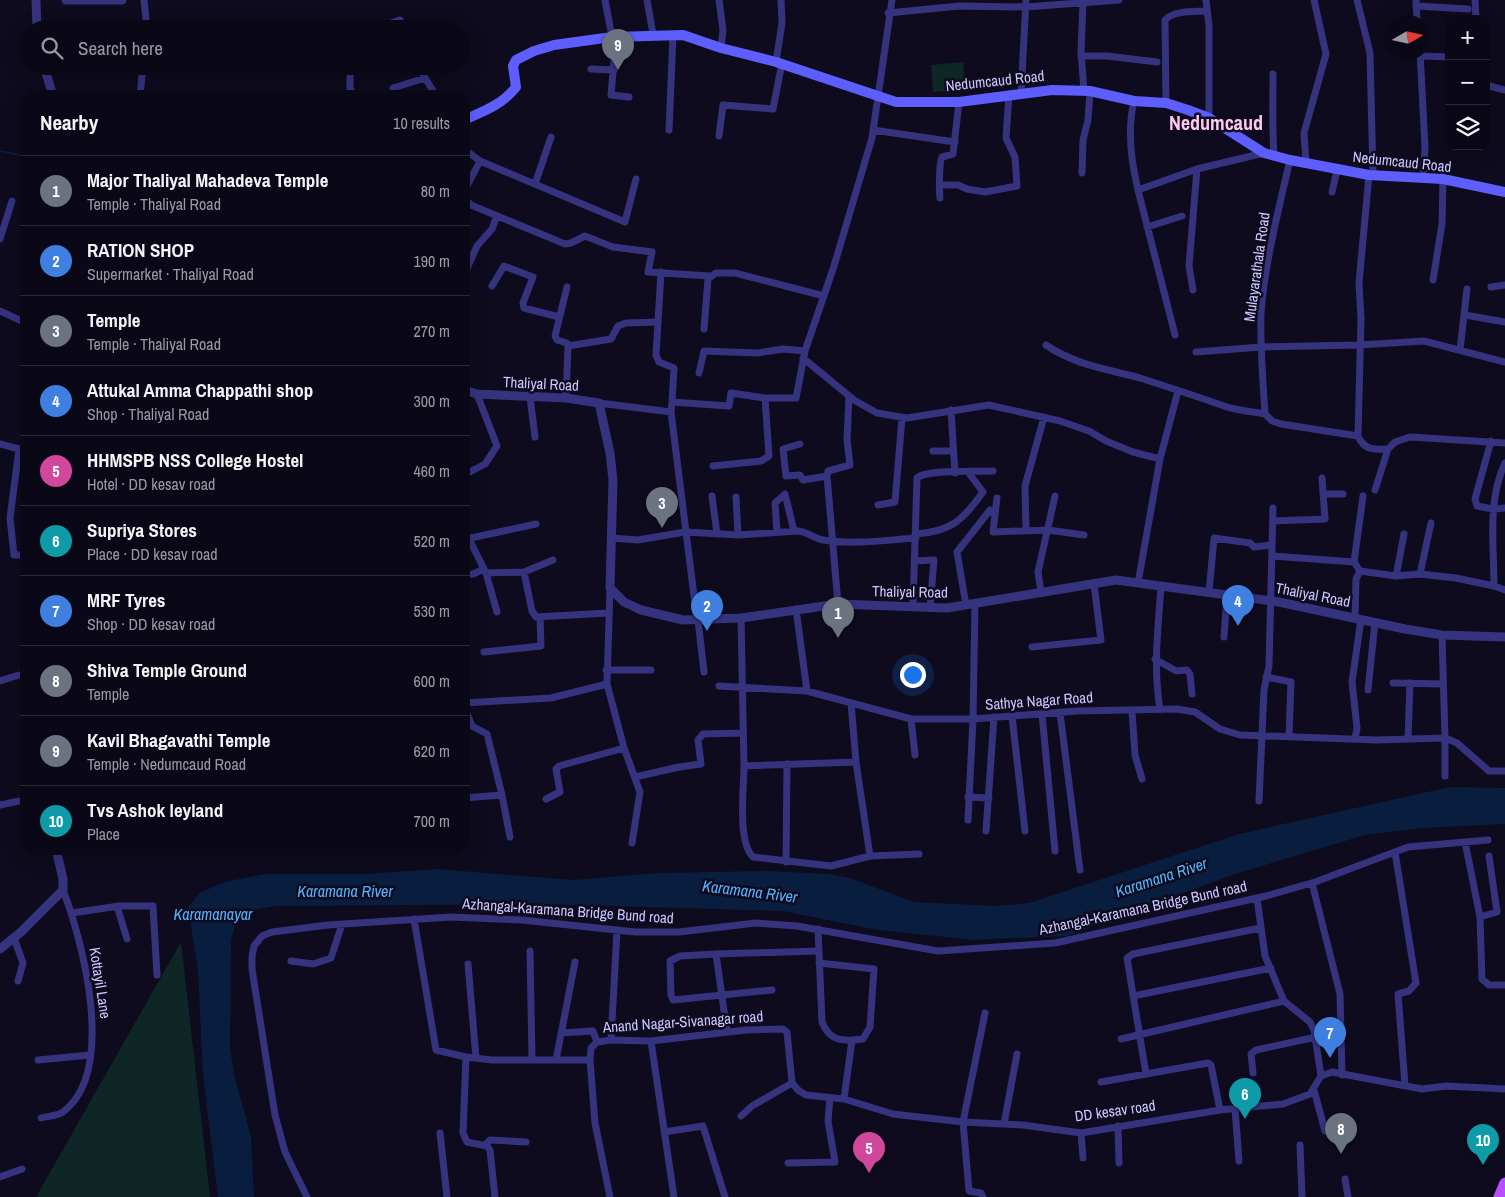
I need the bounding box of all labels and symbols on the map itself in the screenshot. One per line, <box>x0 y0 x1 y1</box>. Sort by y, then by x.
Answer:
north arrow <box>1385 15 1430 60</box>
pin: 9 <box>602 29 634 70</box>
street label: Nedumcaud Road <box>945 65 1045 96</box>
district label: Nedumcaud <box>1169 109 1263 136</box>
street label: Nedumcaud Road <box>1352 146 1452 177</box>
street label: Mulayarathala Road <box>1238 211 1275 323</box>
street label: Thaliyal Road <box>503 371 579 396</box>
pin: 3 <box>646 487 678 528</box>
street label: Thaliyal Road <box>1274 577 1352 612</box>
street label: Thaliyal Road <box>872 580 948 603</box>
pin: 4 <box>1222 585 1254 626</box>
pin: 2 <box>691 590 723 631</box>
pin: 1 <box>822 597 854 638</box>
your location <box>900 662 926 688</box>
street label: Sathya Nagar Road <box>984 686 1094 715</box>
water label: Karamana River <box>1112 852 1210 902</box>
water label: Karamana River <box>701 874 799 908</box>
street label: Azhangal-Karamana Bridge Bund road <box>1036 875 1249 940</box>
water label: Karamana River <box>297 880 393 902</box>
street label: Azhangal-Karamana Bridge Bund road <box>461 893 674 928</box>
water label: Karamanayar <box>174 903 253 925</box>
street label: Kottayil Lane <box>85 946 117 1020</box>
street label: Anand Nagar-Sivanagar road <box>601 1005 764 1038</box>
pin: 7 <box>1314 1017 1346 1058</box>
pin: 6 <box>1229 1078 1261 1119</box>
street label: DD kesav road <box>1073 1094 1157 1127</box>
pin: 8 <box>1325 1113 1357 1154</box>
pin: 10 <box>1467 1124 1499 1165</box>
pin: 5 <box>853 1132 885 1173</box>

